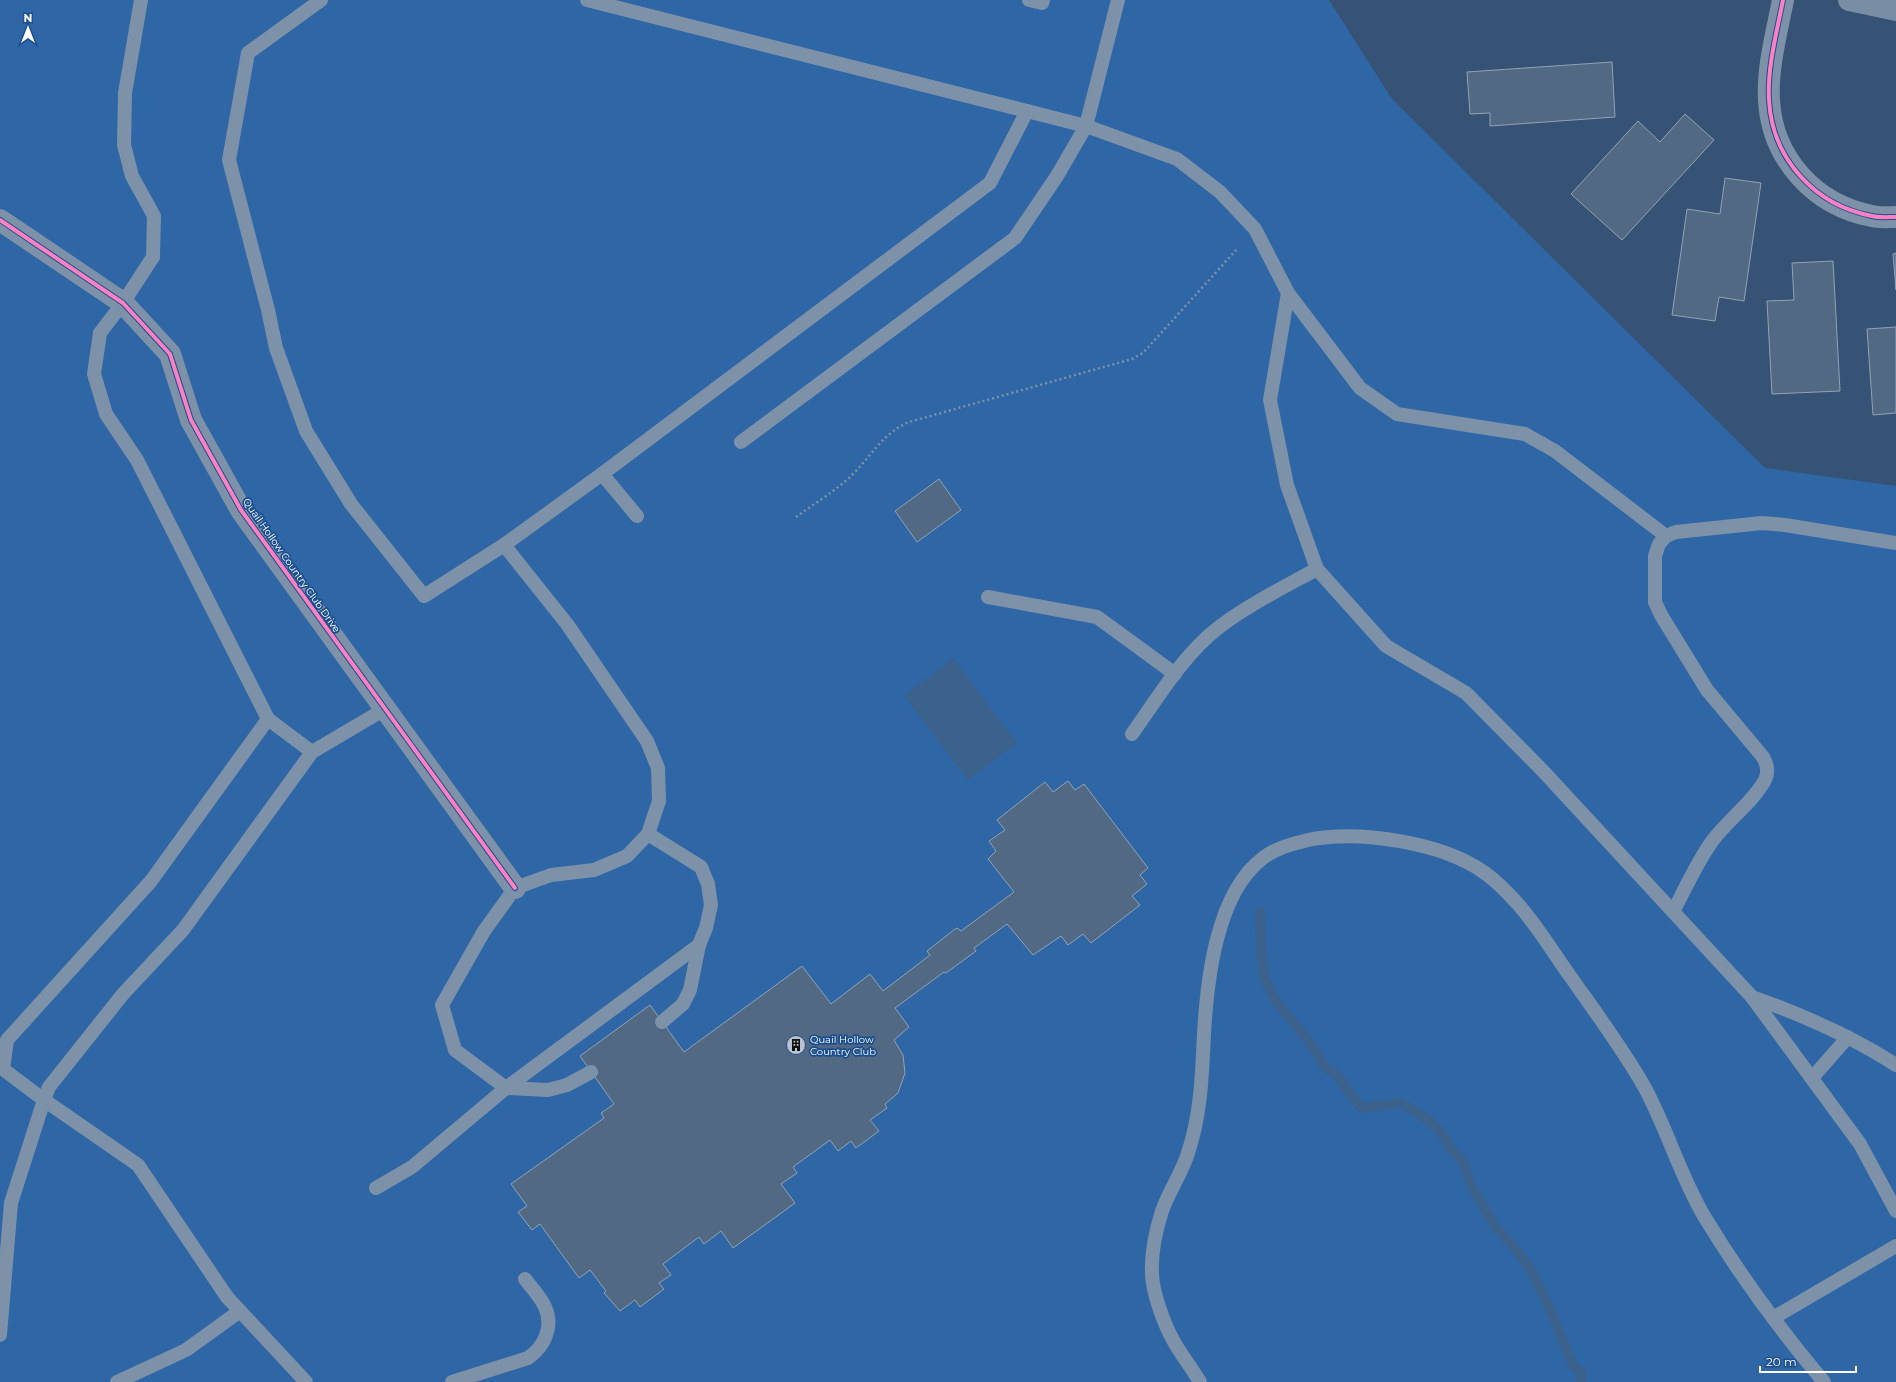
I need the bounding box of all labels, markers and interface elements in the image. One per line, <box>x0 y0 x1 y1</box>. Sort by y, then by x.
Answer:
north arrow <box>8 8 48 48</box>
text: N <box>24 11 32 25</box>
street label: Quail Hollow Country Club Drive <box>240 496 343 635</box>
place label: Quail Hollow Country Club <box>810 1033 876 1058</box>
building icon: Quail Hollow Country Club <box>785 1034 807 1056</box>
scale bar <box>1760 1348 1856 1374</box>
text: 20 m <box>1766 1354 1797 1369</box>

